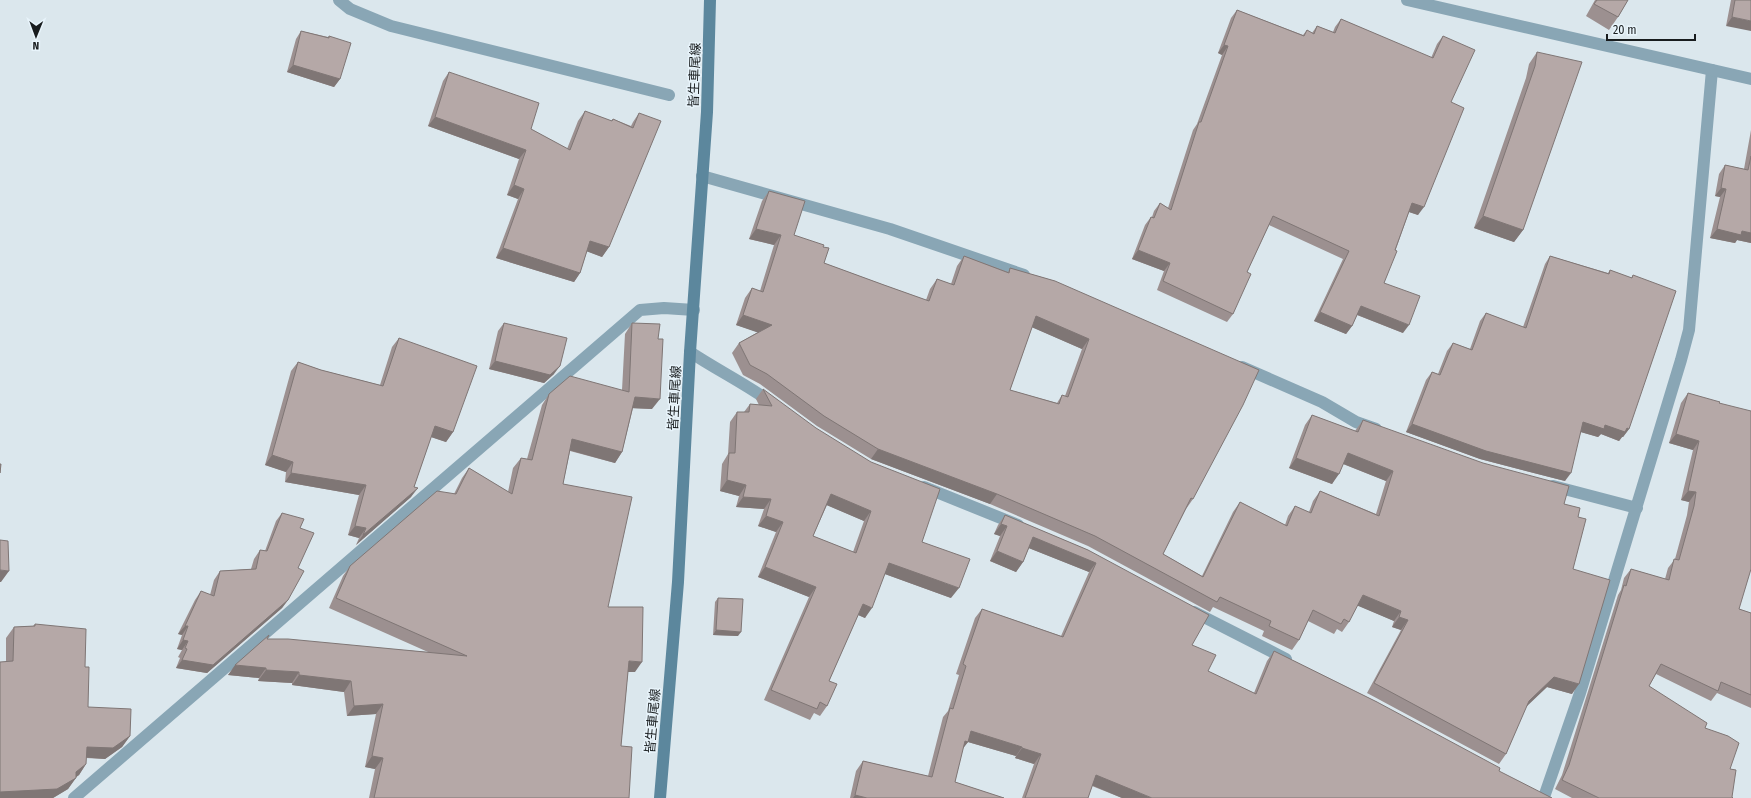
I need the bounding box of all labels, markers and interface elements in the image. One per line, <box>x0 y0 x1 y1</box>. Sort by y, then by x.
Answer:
north arrow <box>16 16 56 56</box>
scale bar <box>1607 16 1695 42</box>
text: 20 m <box>1613 23 1637 37</box>
text: N <box>32 39 39 52</box>
street label: 皆生車尾線 <box>686 42 703 108</box>
street label: 皆生車尾線 <box>665 365 684 431</box>
street label: 皆生車尾線 <box>642 688 663 754</box>

